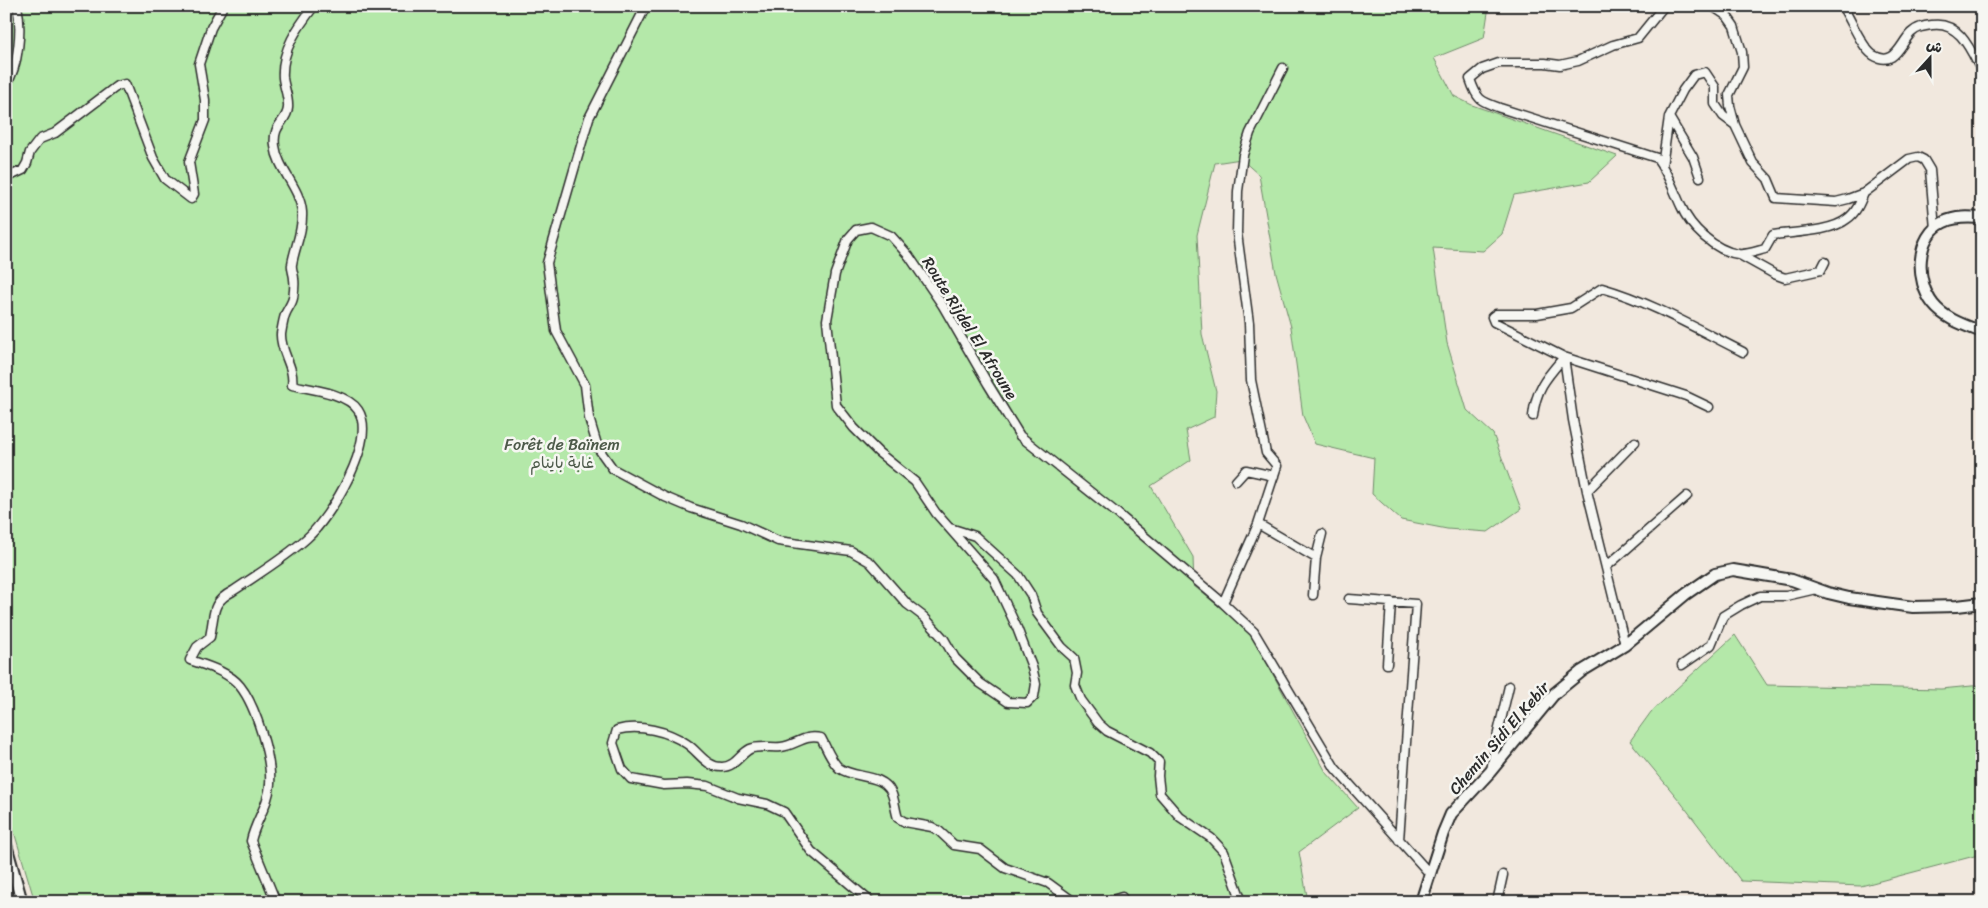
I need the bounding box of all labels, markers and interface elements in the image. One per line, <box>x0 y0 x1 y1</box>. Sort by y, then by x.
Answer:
north arrow <box>1906 32 1956 82</box>
text: ش <box>1923 32 1946 61</box>
street label: Route Rijdel El Afroune <box>914 251 1026 406</box>
park label: Forêt de Baïnem غابة باينام <box>504 430 620 477</box>
street label: Chemin Sidi El Kebir <box>1441 674 1558 801</box>

